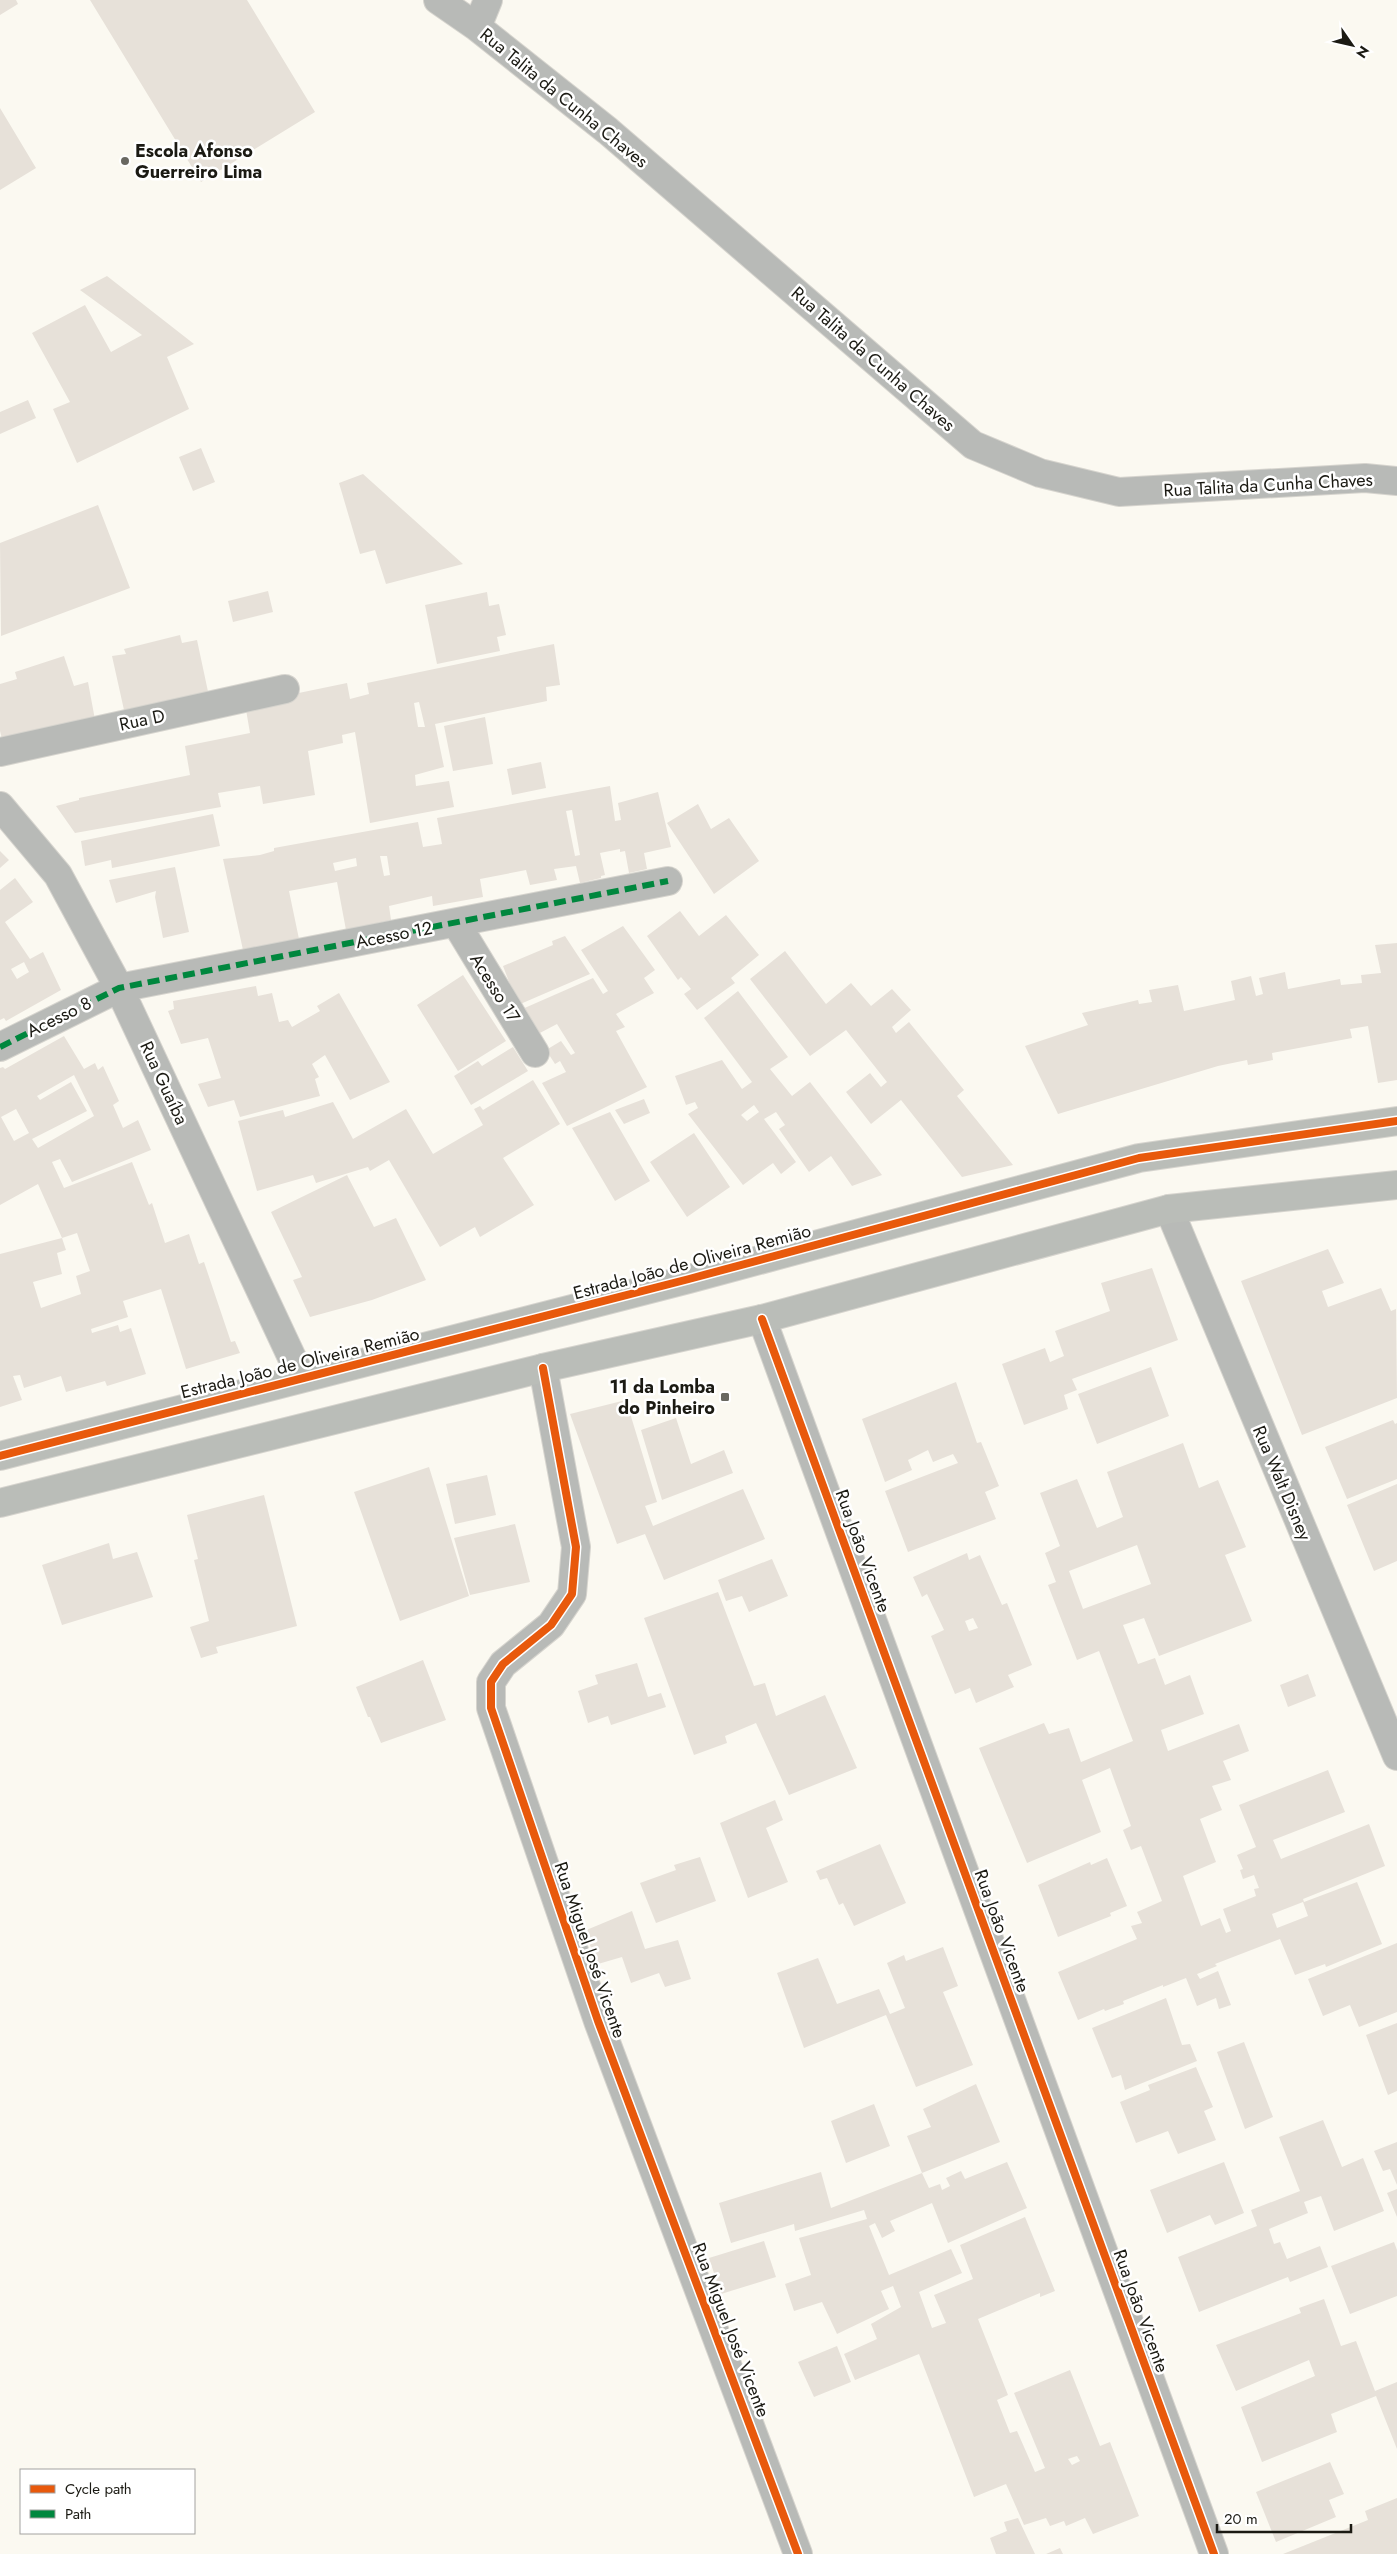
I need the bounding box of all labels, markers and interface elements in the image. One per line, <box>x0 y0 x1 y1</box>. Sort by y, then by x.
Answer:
north arrow <box>1327 20 1377 70</box>
street label: Rua Talita da Cunha Chaves <box>474 22 654 174</box>
text: N <box>1351 42 1374 62</box>
place label: Escola Afonso Guerreiro Lima <box>135 138 262 185</box>
marker: Escola Afonso Guerreiro Lima <box>119 155 131 167</box>
street label: Rua Talita da Cunha Chaves <box>785 280 961 438</box>
street label: Rua Talita da Cunha Chaves <box>1163 467 1373 503</box>
street label: Rua D <box>117 703 167 737</box>
street label: Acesso 12 <box>353 915 435 955</box>
street label: Acesso 17 <box>464 948 527 1028</box>
street label: Acesso 8 <box>22 990 96 1044</box>
street label: Rua Guaíba <box>133 1037 195 1129</box>
street label: Estrada João de Oliveira Remião <box>570 1218 814 1306</box>
street label: Estrada João de Oliveira Remião <box>178 1321 422 1405</box>
place label: 11 da Lomba do Pinheiro <box>609 1374 715 1421</box>
marker: 11 da Lomba do Pinheiro <box>719 1391 731 1403</box>
street label: Rua Walt Disney <box>1246 1421 1318 1545</box>
street label: Rua João Vicente <box>829 1486 897 1616</box>
street label: Rua Miguel José Vicente <box>548 1858 632 2042</box>
street label: Rua João Vicente <box>968 1866 1036 1996</box>
street label: Rua Miguel José Vicente <box>686 2239 776 2421</box>
street label: Rua João Vicente <box>1107 2246 1175 2376</box>
legend <box>20 2469 195 2534</box>
text: Cycle path <box>65 2478 132 2500</box>
scale bar <box>1217 2502 1351 2534</box>
text: Path <box>65 2503 91 2525</box>
text: 20 m <box>1224 2508 1258 2530</box>

